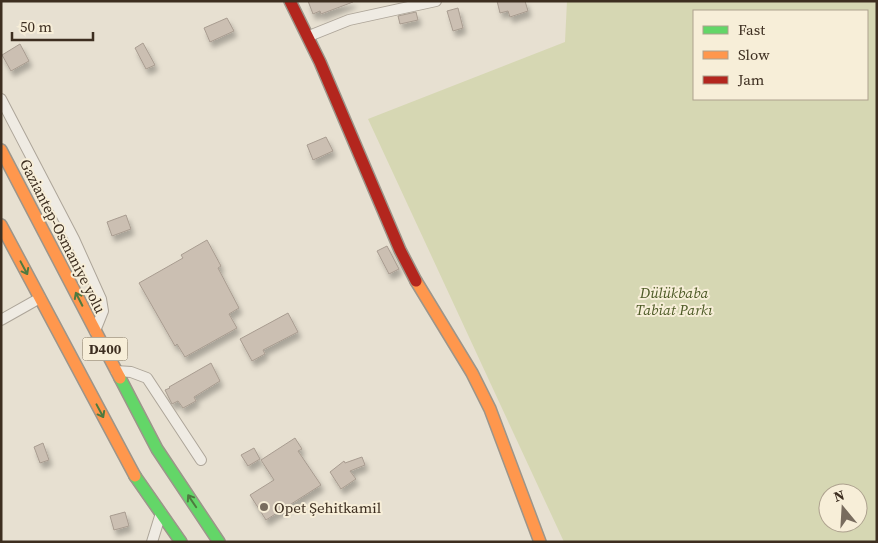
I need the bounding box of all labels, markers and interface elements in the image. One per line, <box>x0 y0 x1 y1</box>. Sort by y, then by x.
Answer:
scale bar <box>12 10 94 42</box>
legend <box>693 10 868 100</box>
text: 50 m <box>20 16 52 37</box>
text: Fast <box>738 19 765 40</box>
text: Slow <box>738 44 770 65</box>
text: Jam <box>737 69 765 90</box>
street label: Gaziantep-Osmaniye yolu <box>15 155 111 317</box>
one-way arrow <box>19 260 29 275</box>
park label: Dülükbaba Tabiat Parkı <box>635 282 713 320</box>
one-way arrow <box>74 291 84 306</box>
road number: D400 <box>82 338 128 360</box>
one-way arrow <box>96 403 105 418</box>
north arrow <box>818 483 868 533</box>
text: N <box>831 485 847 507</box>
one-way arrow <box>187 495 197 509</box>
place label: Opet Şehitkamil <box>274 497 382 518</box>
marker: Opet Şehitkamil <box>258 501 270 513</box>

